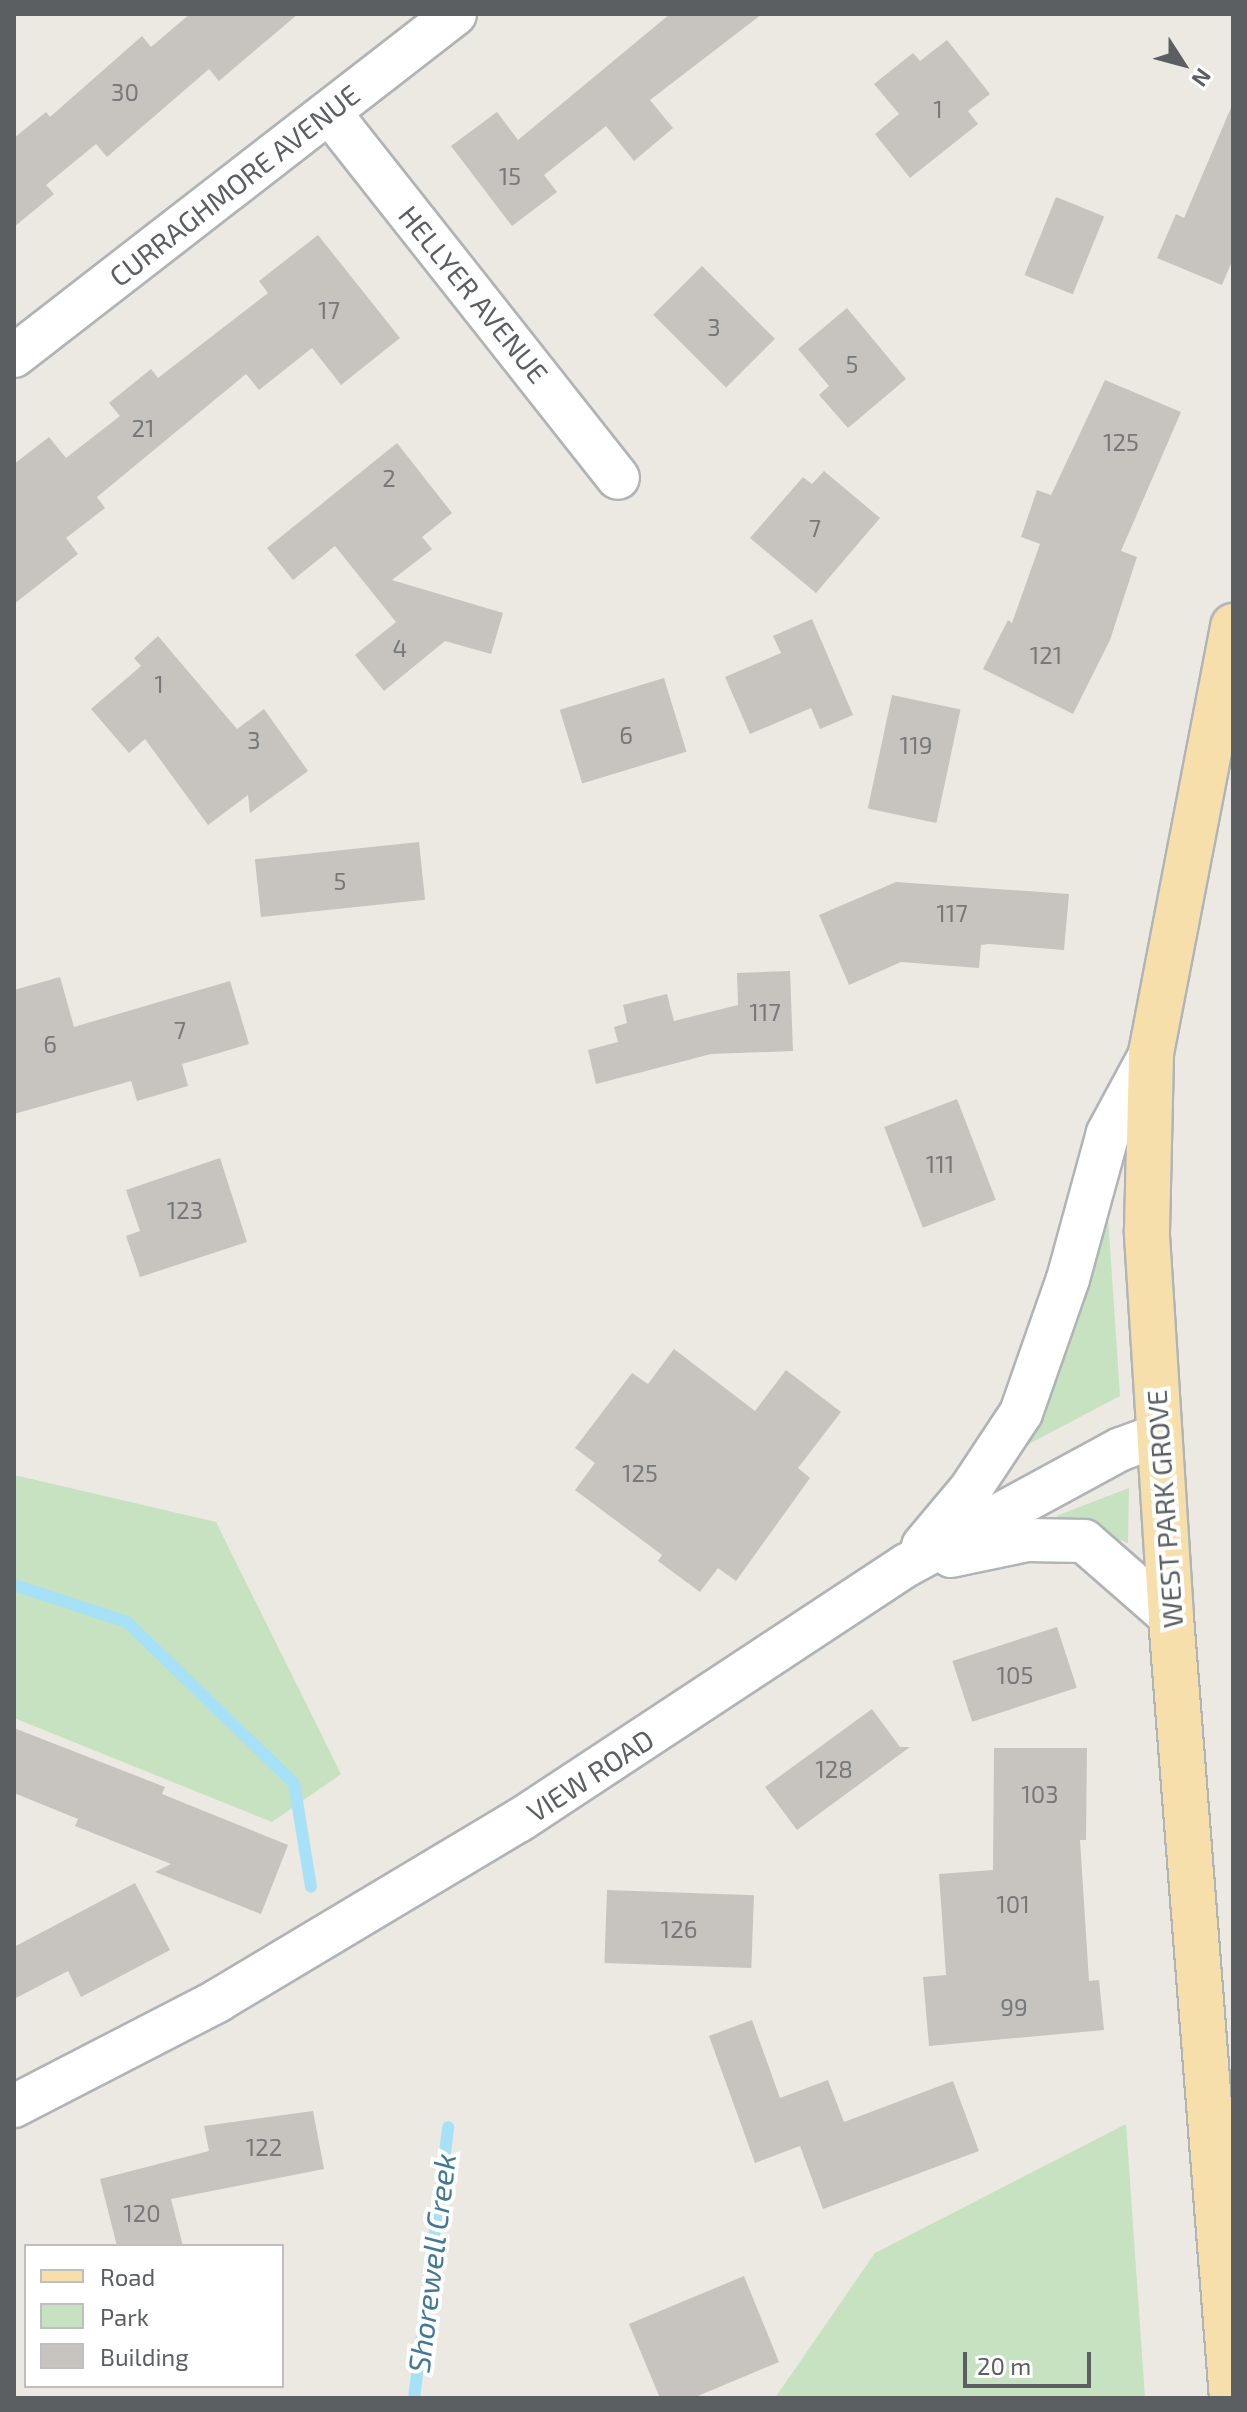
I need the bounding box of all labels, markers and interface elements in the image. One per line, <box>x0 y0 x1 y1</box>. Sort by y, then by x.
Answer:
north arrow <box>1143 24 1223 104</box>
text: N <box>1187 64 1218 92</box>
street label: CURRAGHMORE AVENUE <box>102 77 366 293</box>
house number: 30 <box>111 78 139 106</box>
house number: 1 <box>933 95 943 123</box>
house number: 15 <box>499 162 521 190</box>
street label: HELLYER AVENUE <box>392 198 556 390</box>
house number: 17 <box>318 296 340 324</box>
house number: 3 <box>707 313 721 341</box>
house number: 5 <box>846 350 858 378</box>
house number: 21 <box>131 414 155 442</box>
house number: 125 <box>1103 428 1139 456</box>
house number: 2 <box>382 464 396 492</box>
house number: 7 <box>809 514 821 542</box>
house number: 4 <box>393 634 407 662</box>
house number: 121 <box>1030 641 1062 669</box>
house number: 1 <box>154 670 164 698</box>
house number: 6 <box>619 721 633 749</box>
house number: 3 <box>247 726 261 754</box>
house number: 119 <box>900 731 932 759</box>
house number: 5 <box>334 867 346 895</box>
house number: 117 <box>936 899 968 927</box>
house number: 117 <box>749 998 781 1026</box>
house number: 7 <box>174 1016 186 1044</box>
house number: 6 <box>43 1030 57 1058</box>
house number: 111 <box>926 1150 954 1178</box>
house number: 123 <box>167 1196 203 1224</box>
street label: WEST PARK GROVE <box>1139 1388 1189 1630</box>
house number: 125 <box>622 1459 658 1487</box>
house number: 105 <box>997 1661 1033 1689</box>
street label: VIEW ROAD <box>520 1721 660 1829</box>
house number: 128 <box>815 1755 853 1783</box>
house number: 103 <box>1021 1780 1059 1808</box>
house number: 101 <box>996 1890 1030 1918</box>
house number: 126 <box>661 1915 697 1943</box>
house number: 99 <box>1000 1993 1028 2021</box>
house number: 122 <box>246 2133 282 2161</box>
water label: Shorewell Creek <box>400 2151 462 2375</box>
house number: 120 <box>123 2199 161 2227</box>
legend <box>24 2244 284 2388</box>
text: Road <box>100 2262 155 2291</box>
text: Park <box>100 2302 149 2331</box>
scale bar <box>967 2336 1095 2386</box>
text: Building <box>100 2342 189 2371</box>
text: 20 m <box>977 2351 1031 2380</box>

